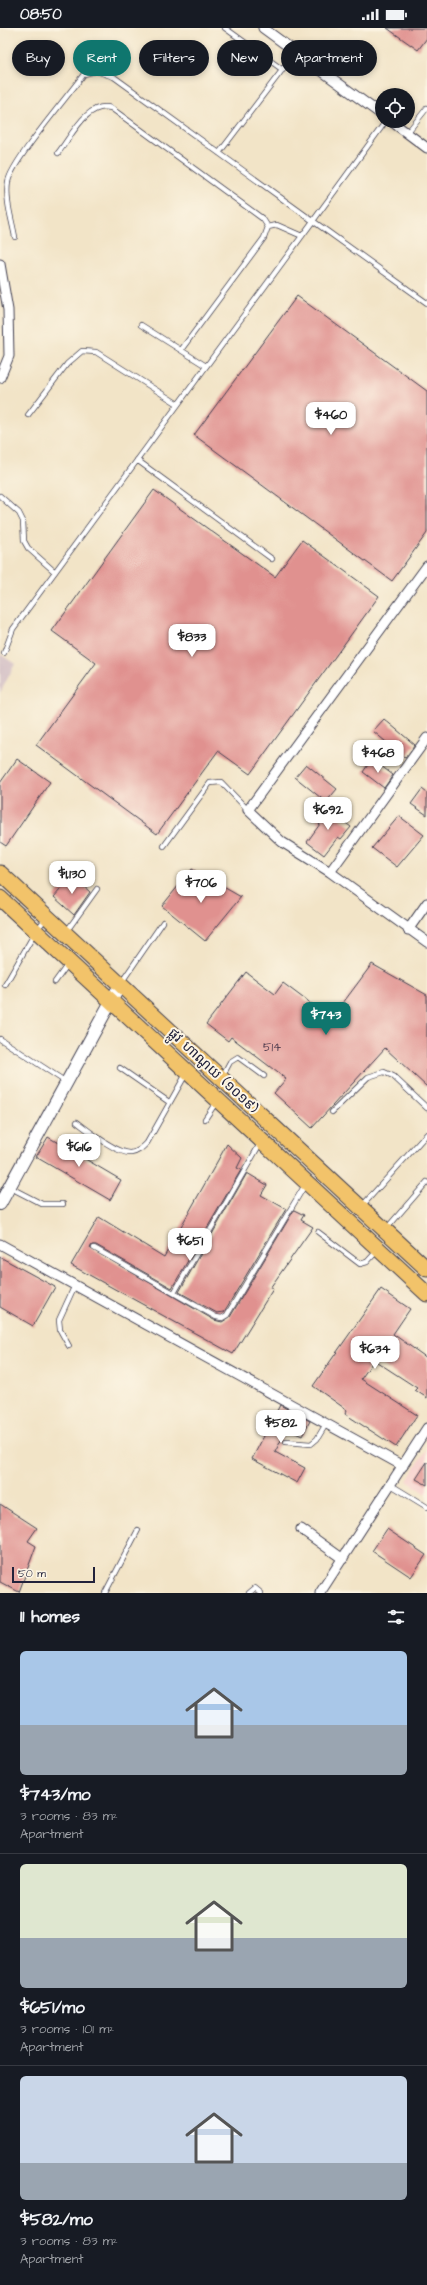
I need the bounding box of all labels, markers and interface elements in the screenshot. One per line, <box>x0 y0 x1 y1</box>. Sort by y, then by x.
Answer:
text: 08:50 <box>20 4 62 25</box>
chip: Buy <box>12 40 65 76</box>
chip: Rent <box>73 40 131 76</box>
chip: Filters <box>139 40 209 76</box>
chip: New <box>217 40 273 76</box>
chip: Apartment <box>281 40 377 76</box>
map controls <box>375 88 415 128</box>
button: locate <box>375 88 415 128</box>
pin: $460 <box>307 402 355 436</box>
text: $460 <box>315 406 347 424</box>
pin: $833 <box>168 624 216 658</box>
text: $833 <box>178 628 206 646</box>
pin: $468 <box>354 740 402 774</box>
text: $468 <box>362 744 394 762</box>
pin: $692 <box>304 797 352 831</box>
text: $692 <box>313 801 343 819</box>
pin: $1,130 <box>39 861 105 895</box>
text: $1,130 <box>58 865 86 883</box>
pin: $706 <box>177 870 225 904</box>
text: $706 <box>185 874 217 892</box>
pin: $743 <box>302 1002 350 1036</box>
text: $743 <box>311 1006 341 1024</box>
street label: ផ្លូវ ហាណូយ (១០១៩) <box>163 1024 263 1119</box>
house number: 514 <box>263 1039 281 1056</box>
pin: $616 <box>55 1134 103 1168</box>
text: $616 <box>66 1138 92 1156</box>
pin: $651 <box>166 1228 214 1262</box>
text: $651 <box>177 1232 203 1250</box>
pin: $634 <box>351 1336 399 1370</box>
text: $634 <box>360 1340 390 1358</box>
pin: $582 <box>257 1410 305 1444</box>
text: $582 <box>265 1414 297 1432</box>
scale bar <box>12 1565 95 1584</box>
text: 50 m <box>18 1566 46 1581</box>
text: 11 homes <box>20 1605 80 1629</box>
icon: filters <box>385 1606 407 1628</box>
icon: home <box>178 1677 250 1749</box>
text: $743/mo <box>20 1783 91 1807</box>
text: 3 rooms · 83 m² <box>20 1807 118 1825</box>
text: Apartment <box>20 1825 84 1843</box>
icon: home <box>178 1890 250 1962</box>
text: $651/mo <box>20 1996 85 2020</box>
text: 3 rooms · 101 m² <box>20 2020 114 2038</box>
text: Apartment <box>20 2038 84 2056</box>
icon: home <box>178 2102 250 2174</box>
text: $582/mo <box>20 2208 93 2232</box>
text: 3 rooms · 83 m² <box>20 2232 118 2250</box>
text: Apartment <box>20 2250 84 2268</box>

